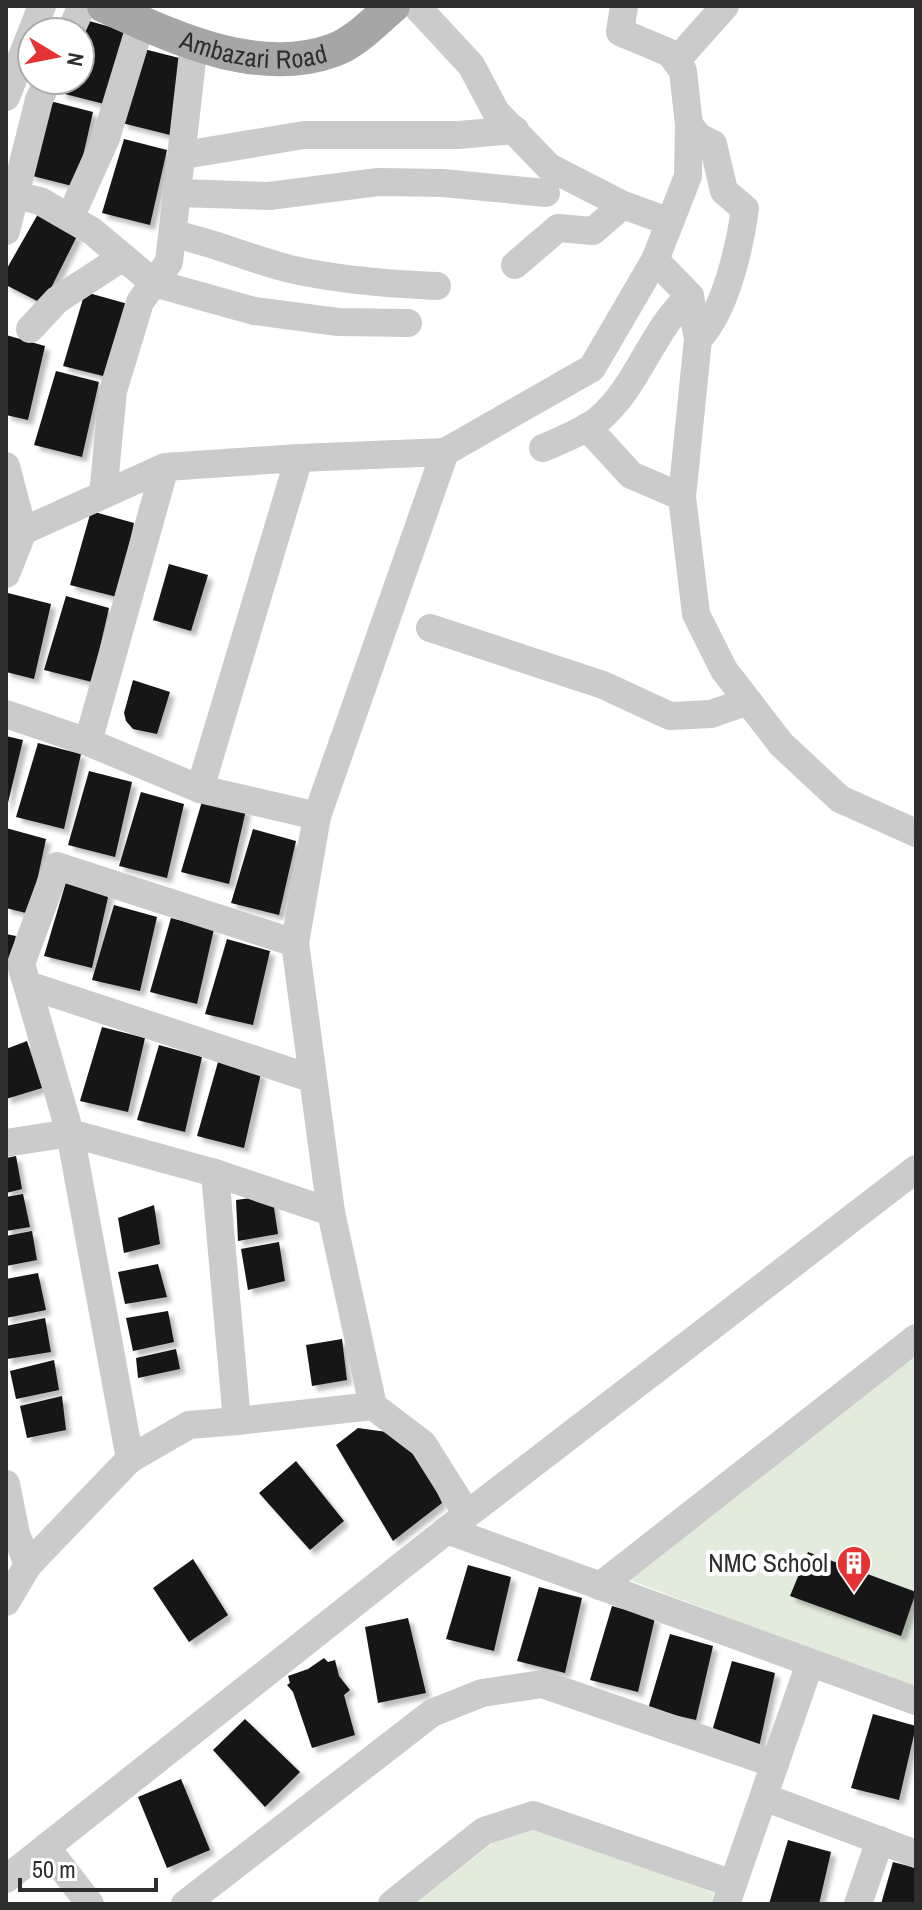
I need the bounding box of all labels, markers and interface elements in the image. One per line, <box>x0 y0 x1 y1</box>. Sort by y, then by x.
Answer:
north arrow <box>16 16 96 96</box>
street label: Ambazari Road <box>175 22 330 76</box>
text: N <box>60 50 92 68</box>
building icon: NMC School <box>835 1544 873 1594</box>
place label: NMC School <box>708 1545 828 1580</box>
scale bar <box>20 1842 156 1892</box>
text: 50 m <box>32 1853 76 1885</box>

